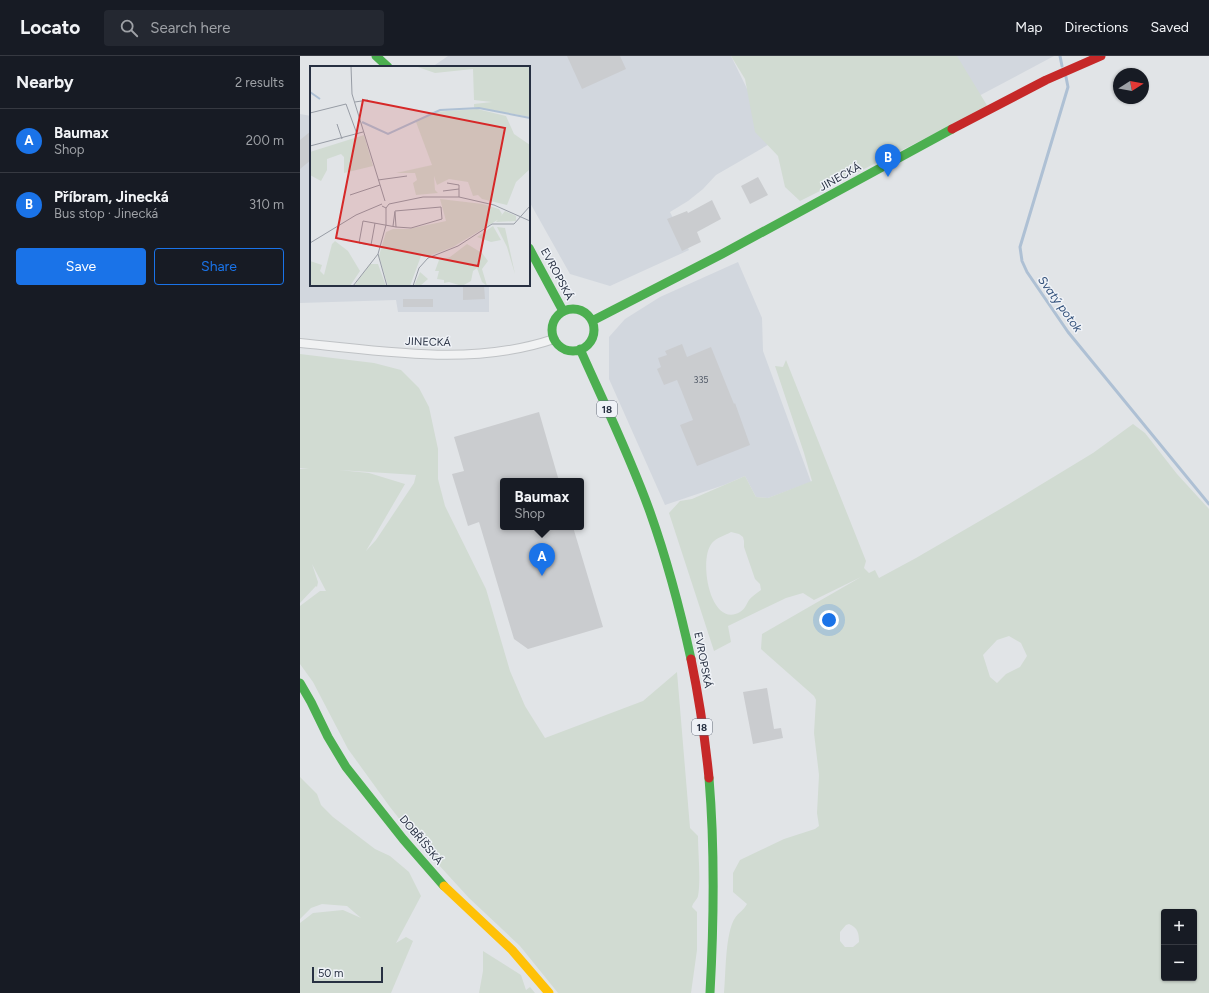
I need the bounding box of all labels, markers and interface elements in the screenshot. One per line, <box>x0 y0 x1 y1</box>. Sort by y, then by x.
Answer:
search box <box>104 10 384 46</box>
text: Locato <box>20 16 80 39</box>
icon: search <box>118 17 140 39</box>
text: Search here <box>150 19 230 37</box>
text: Map <box>1015 19 1043 36</box>
text: Directions <box>1065 19 1128 36</box>
text: Saved <box>1150 19 1189 36</box>
inset map <box>310 66 530 286</box>
north arrow <box>1113 68 1149 104</box>
text: Nearby <box>16 72 74 92</box>
text: 2 results <box>235 75 284 90</box>
text: Baumax <box>54 124 109 142</box>
text: A <box>24 133 34 148</box>
text: 200 m <box>246 133 284 148</box>
text: Shop <box>54 142 84 157</box>
pin: B <box>875 144 901 177</box>
street label: JINECKÁ <box>817 160 864 194</box>
text: Příbram, Jinecká <box>54 188 169 206</box>
text: B <box>25 197 33 212</box>
text: 310 m <box>249 197 284 212</box>
text: Bus stop · Jinecká <box>54 206 158 221</box>
street label: EVROPSKÁ <box>538 246 576 303</box>
button: Save <box>16 248 146 285</box>
button: Share <box>154 248 284 285</box>
water label: Svatý potok <box>1035 273 1086 336</box>
street label: JINECKÁ <box>405 335 452 349</box>
house number: 335 <box>694 374 708 385</box>
road number: 18 <box>597 401 617 417</box>
popup <box>500 478 584 530</box>
text: Baumax <box>515 488 569 506</box>
text: Shop <box>515 506 545 521</box>
pin: A <box>529 543 555 576</box>
your location <box>819 610 839 630</box>
street label: EVROPSKÁ <box>691 631 715 690</box>
road number: 18 <box>692 719 712 735</box>
street label: DOBŘÍŠSKÁ <box>397 812 446 868</box>
map controls <box>1161 909 1197 981</box>
button: + <box>1161 909 1197 945</box>
button: − <box>1161 945 1197 981</box>
scale bar <box>312 965 383 984</box>
text: 50 m <box>318 967 343 980</box>

